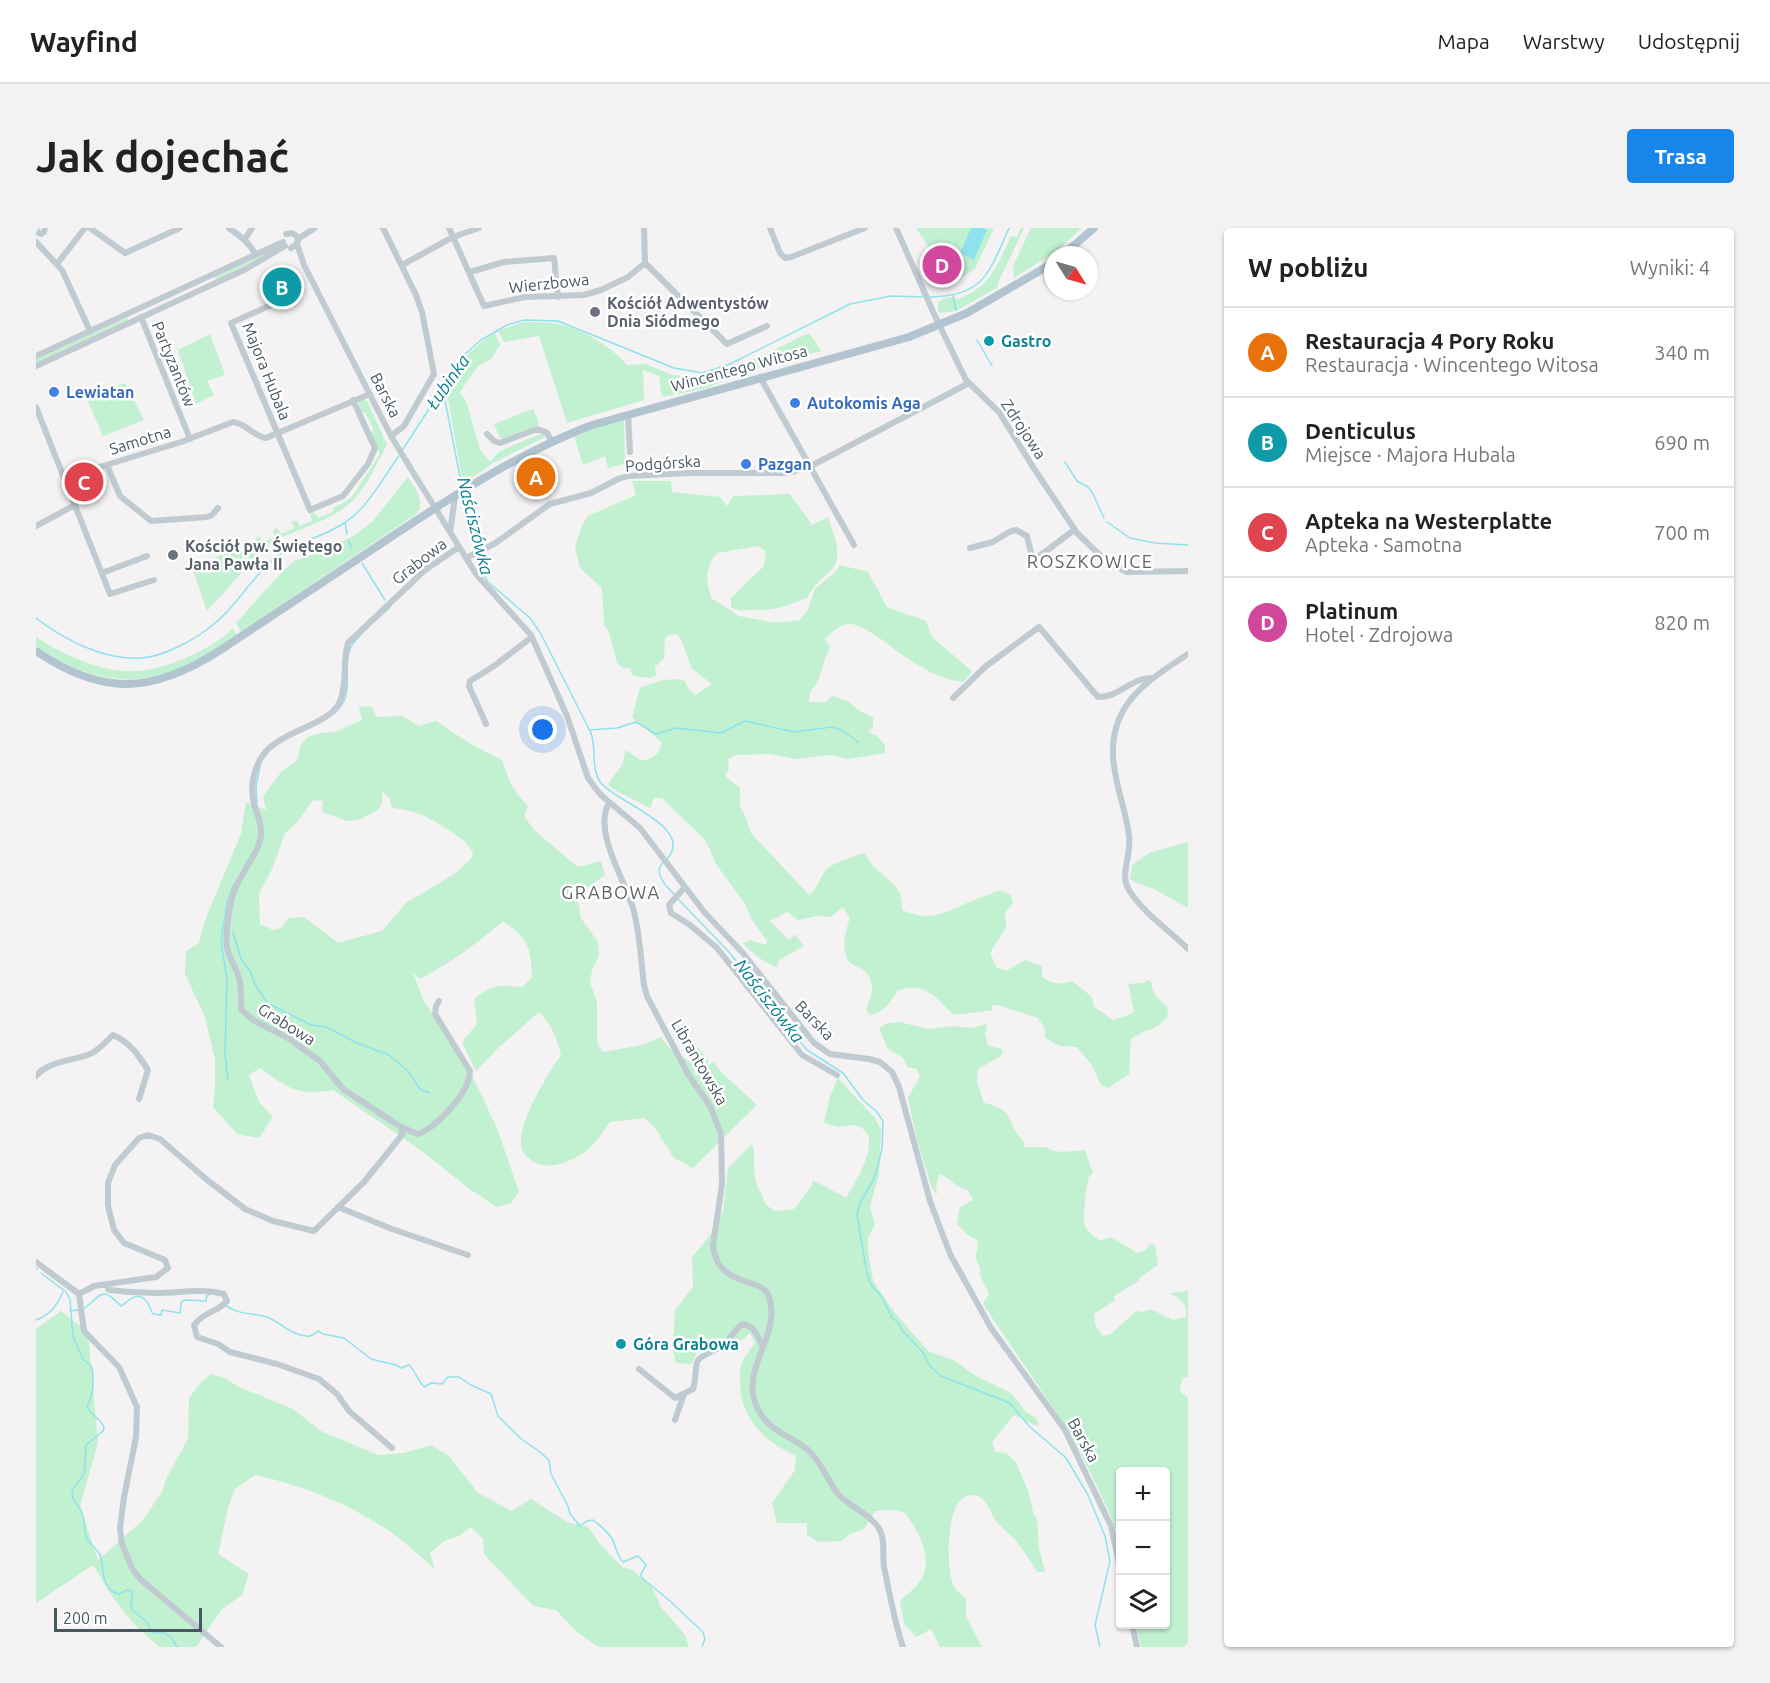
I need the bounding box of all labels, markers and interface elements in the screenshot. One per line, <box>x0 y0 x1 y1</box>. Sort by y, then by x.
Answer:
text: Wayfind <box>30 26 138 57</box>
text: Mapa <box>1438 29 1490 53</box>
text: Warstwy <box>1523 29 1605 53</box>
text: Udostępnij <box>1638 29 1740 53</box>
button: Trasa <box>1627 129 1734 183</box>
text: Jak dojechać <box>36 133 289 180</box>
pin: D <box>922 243 962 288</box>
north arrow <box>1044 246 1098 300</box>
text: W pobliżu <box>1248 253 1369 282</box>
text: Wyniki: 4 <box>1630 256 1710 279</box>
pin: B <box>262 264 302 310</box>
street label: Wierzbowa <box>508 270 590 296</box>
place label: Kościół Adwentystów Dnia Siódmego <box>607 294 769 330</box>
marker: Kościół Adwentystów Dnia Siódmego <box>588 305 602 319</box>
street label: Partyzantów <box>149 319 200 410</box>
street label: Majora Hubala <box>239 320 295 422</box>
text: Restauracja 4 Pory Roku <box>1305 328 1554 353</box>
place label: Gastro <box>1001 332 1051 350</box>
marker: Gastro <box>982 334 996 348</box>
street label: Wincentego Witosa <box>669 341 809 395</box>
text: A <box>1260 341 1275 364</box>
text: 340 m <box>1654 341 1710 364</box>
water label: Łubinka <box>421 350 473 412</box>
text: Restauracja · Wincentego Witosa <box>1305 353 1599 376</box>
street label: Barska <box>367 370 405 420</box>
place label: Lewiatan <box>66 383 134 401</box>
marker: Lewiatan <box>47 385 61 399</box>
place label: Autokomis Aga <box>807 394 921 412</box>
marker: Autokomis Aga <box>788 396 802 410</box>
street label: Zdrojowa <box>998 396 1050 462</box>
text: Denticulus <box>1305 418 1416 443</box>
street label: Samotna <box>107 422 173 458</box>
text: B <box>1261 431 1274 454</box>
text: 690 m <box>1654 431 1710 454</box>
text: Miejsce · Majora Hubala <box>1305 443 1516 466</box>
street label: Podgórska <box>624 451 702 475</box>
pin: A <box>516 454 556 500</box>
place label: Pazgan <box>758 455 812 473</box>
marker: Pazgan <box>739 457 753 471</box>
pin: C <box>64 460 104 504</box>
water label: Naściszówka <box>454 475 498 577</box>
text: Apteka na Westerplatte <box>1305 508 1552 533</box>
text: C <box>1261 521 1274 544</box>
text: 700 m <box>1654 521 1710 544</box>
text: Apteka · Samotna <box>1305 533 1462 556</box>
street label: Grabowa <box>388 534 450 588</box>
place label: Kościół pw. Świętego Jana Pawła II <box>185 535 342 573</box>
marker: Kościół pw. Świętego Jana Pawła II <box>166 548 180 562</box>
district label: ROSZKOWICE <box>1027 551 1153 571</box>
text: Platinum <box>1305 598 1398 623</box>
text: D <box>1260 611 1275 634</box>
text: 820 m <box>1654 611 1710 634</box>
text: Hotel · Zdrojowa <box>1305 623 1453 646</box>
your location <box>528 715 557 744</box>
district label: GRABOWA <box>561 882 661 902</box>
water label: Naściszówka <box>731 955 809 1046</box>
street label: Barska <box>792 997 838 1043</box>
street label: Grabowa <box>255 999 319 1049</box>
street label: Librantowska <box>668 1016 732 1108</box>
place label: Góra Grabowa <box>633 1335 739 1353</box>
marker: Góra Grabowa <box>614 1337 628 1351</box>
street label: Barska <box>1065 1415 1103 1465</box>
map controls <box>1116 1467 1170 1629</box>
button: + <box>1116 1467 1170 1521</box>
button: − <box>1116 1521 1170 1575</box>
button: layers <box>1116 1575 1170 1629</box>
scale bar <box>54 1605 202 1632</box>
text: 200 m <box>63 1609 108 1627</box>

